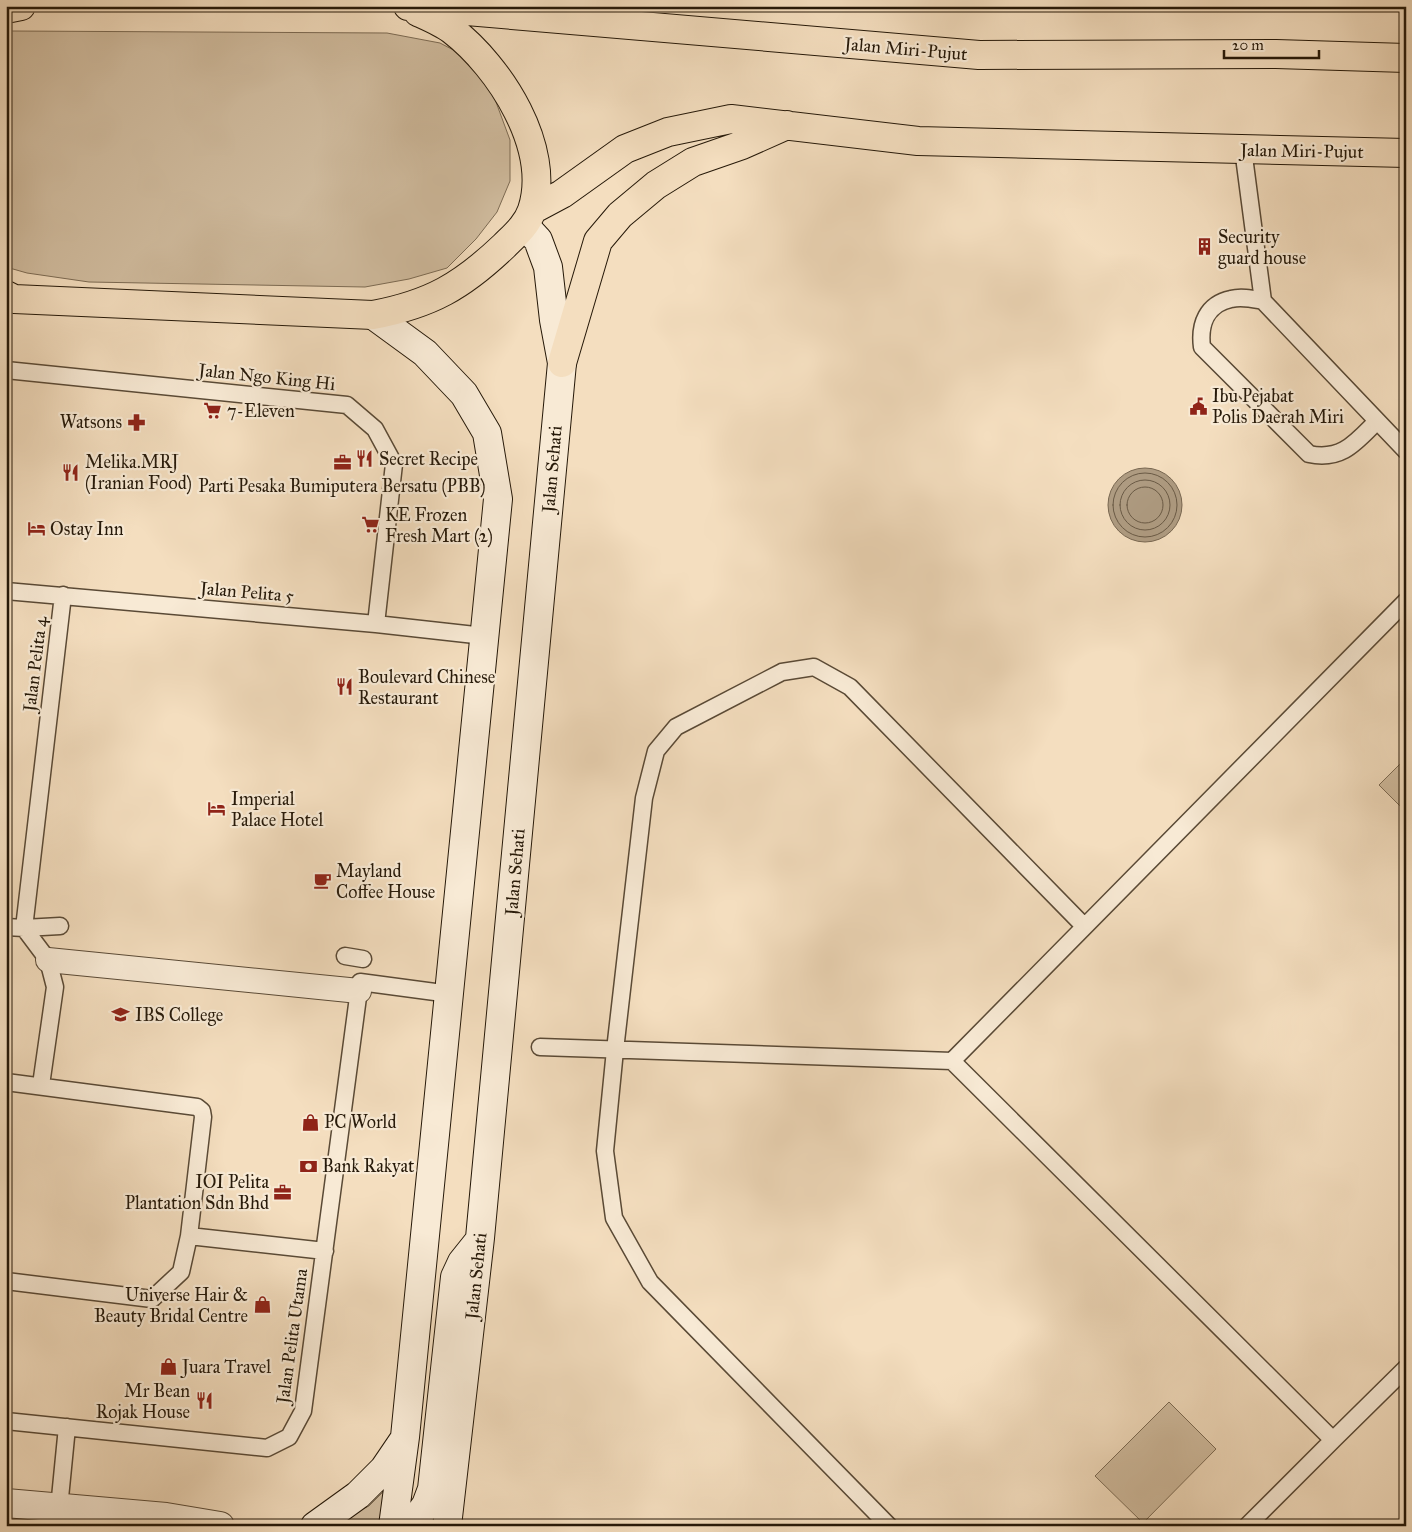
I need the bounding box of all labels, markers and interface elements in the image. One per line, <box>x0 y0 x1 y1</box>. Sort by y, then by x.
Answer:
scale bar <box>1224 28 1320 60</box>
street label: Jalan Miri-Pujut <box>842 32 969 66</box>
text: 20 m <box>1232 36 1264 54</box>
street label: Jalan Miri-Pujut <box>1238 139 1364 164</box>
place label: Security guard house <box>1218 226 1306 270</box>
building icon: Security guard house <box>1194 237 1214 257</box>
street label: Jalan Ngo King Hi <box>195 359 336 396</box>
place label: Ibu Pejabat Polis Daerah Miri <box>1212 385 1344 428</box>
public building icon: Ibu Pejabat Polis Daerah Miri <box>1188 396 1208 416</box>
place label: 7-Eleven <box>227 400 295 422</box>
supermarket icon: 7-Eleven <box>203 401 223 421</box>
place label: Watsons <box>60 411 122 433</box>
pharmacy icon: Watsons <box>126 412 146 432</box>
street label: Jalan Sehati <box>537 425 568 516</box>
place label: Secret Recipe <box>379 448 478 470</box>
restaurant icon: Secret Recipe <box>355 449 375 469</box>
place label: Melika.MRJ (Iranian Food) <box>85 451 192 495</box>
office icon: Parti Pesaka Bumiputera Bersatu (PBB) <box>332 453 352 473</box>
restaurant icon: Melika.MRJ (Iranian Food) <box>61 462 81 482</box>
place label: Parti Pesaka Bumiputera Bersatu (PBB) <box>198 475 486 498</box>
place label: KE Frozen Fresh Mart (2) <box>385 504 493 548</box>
supermarket icon: KE Frozen Fresh Mart (2) <box>361 515 381 535</box>
place label: Ostay Inn <box>50 518 124 540</box>
hotel icon: Ostay Inn <box>26 519 46 539</box>
street label: Jalan Pelita 5 <box>197 577 295 608</box>
street label: Jalan Pelita 4 <box>18 614 53 715</box>
place label: Boulevard Chinese Restaurant <box>358 666 495 709</box>
restaurant icon: Boulevard Chinese Restaurant <box>334 677 354 697</box>
place label: Imperial Palace Hotel <box>231 788 323 831</box>
hotel icon: Imperial Palace Hotel <box>207 799 227 819</box>
street label: Jalan Sehati <box>500 828 531 919</box>
place label: Mayland Coffee House <box>336 860 435 903</box>
cafe icon: Mayland Coffee House <box>312 871 332 891</box>
place label: IBS College <box>135 1004 223 1027</box>
school or university icon: IBS College <box>111 1005 131 1025</box>
place label: PC World <box>324 1111 396 1133</box>
shop icon: PC World <box>300 1112 320 1132</box>
place label: Bank Rakyat <box>322 1155 415 1177</box>
bank icon: Bank Rakyat <box>298 1156 318 1176</box>
place label: IOI Pelita Plantation Sdn Bhd <box>125 1171 269 1214</box>
office icon: IOI Pelita Plantation Sdn Bhd <box>273 1182 293 1202</box>
street label: Jalan Sehati <box>460 1231 492 1323</box>
street label: Jalan Pelita Utama <box>271 1267 313 1407</box>
place label: Universe Hair & Beauty Bridal Centre <box>94 1284 248 1327</box>
shop icon: Universe Hair & Beauty Bridal Centre <box>252 1295 272 1315</box>
place label: Juara Travel <box>180 1356 271 1379</box>
shop icon: Juara Travel <box>158 1357 178 1377</box>
place label: Mr Bean Rojak House <box>96 1380 190 1423</box>
restaurant icon: Mr Bean Rojak House <box>194 1391 214 1411</box>

